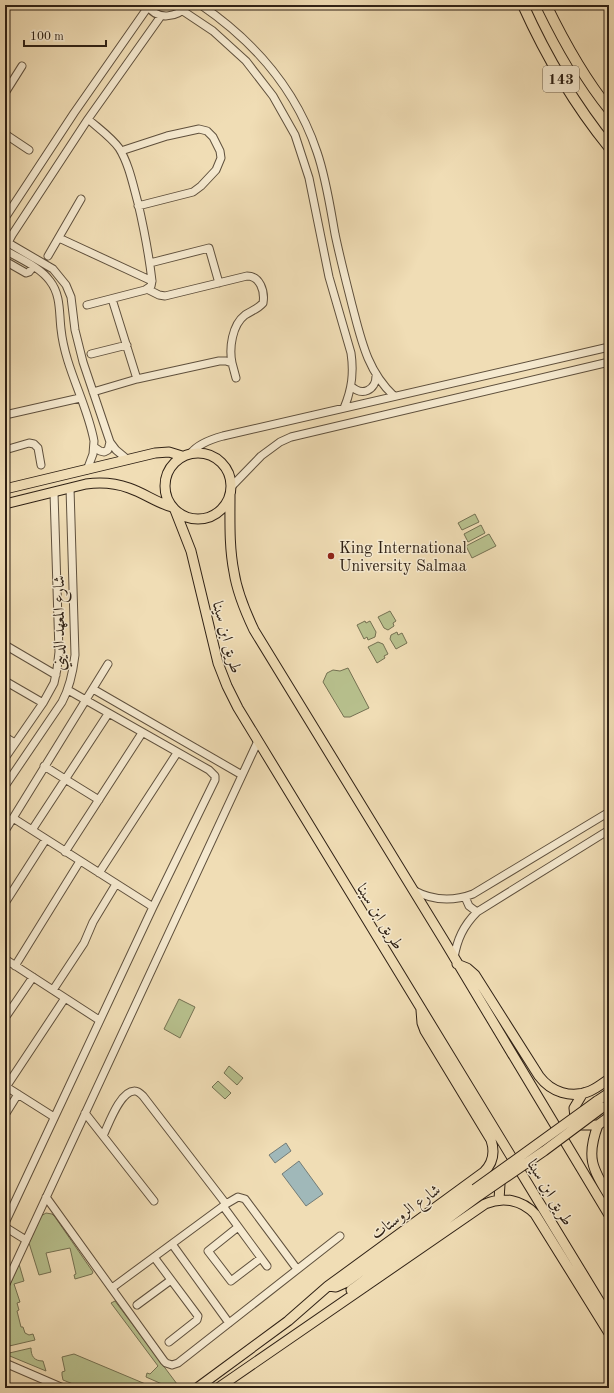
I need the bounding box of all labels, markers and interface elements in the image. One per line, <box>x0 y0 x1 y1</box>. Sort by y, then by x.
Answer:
scale bar <box>24 22 106 48</box>
text: 100 m <box>30 31 64 43</box>
road number: 143 <box>543 66 579 92</box>
place label: King International University Salmaa <box>339 541 467 575</box>
marker: King International University Salmaa <box>326 551 336 561</box>
street label: شارع المعهد الديني <box>52 575 73 671</box>
street label: طريق ابن سينا <box>208 600 243 676</box>
street label: طريق ابن سينا <box>352 881 406 953</box>
street label: طريق ابن سينا <box>522 1157 575 1229</box>
street label: شارع الروستات <box>368 1181 446 1246</box>

